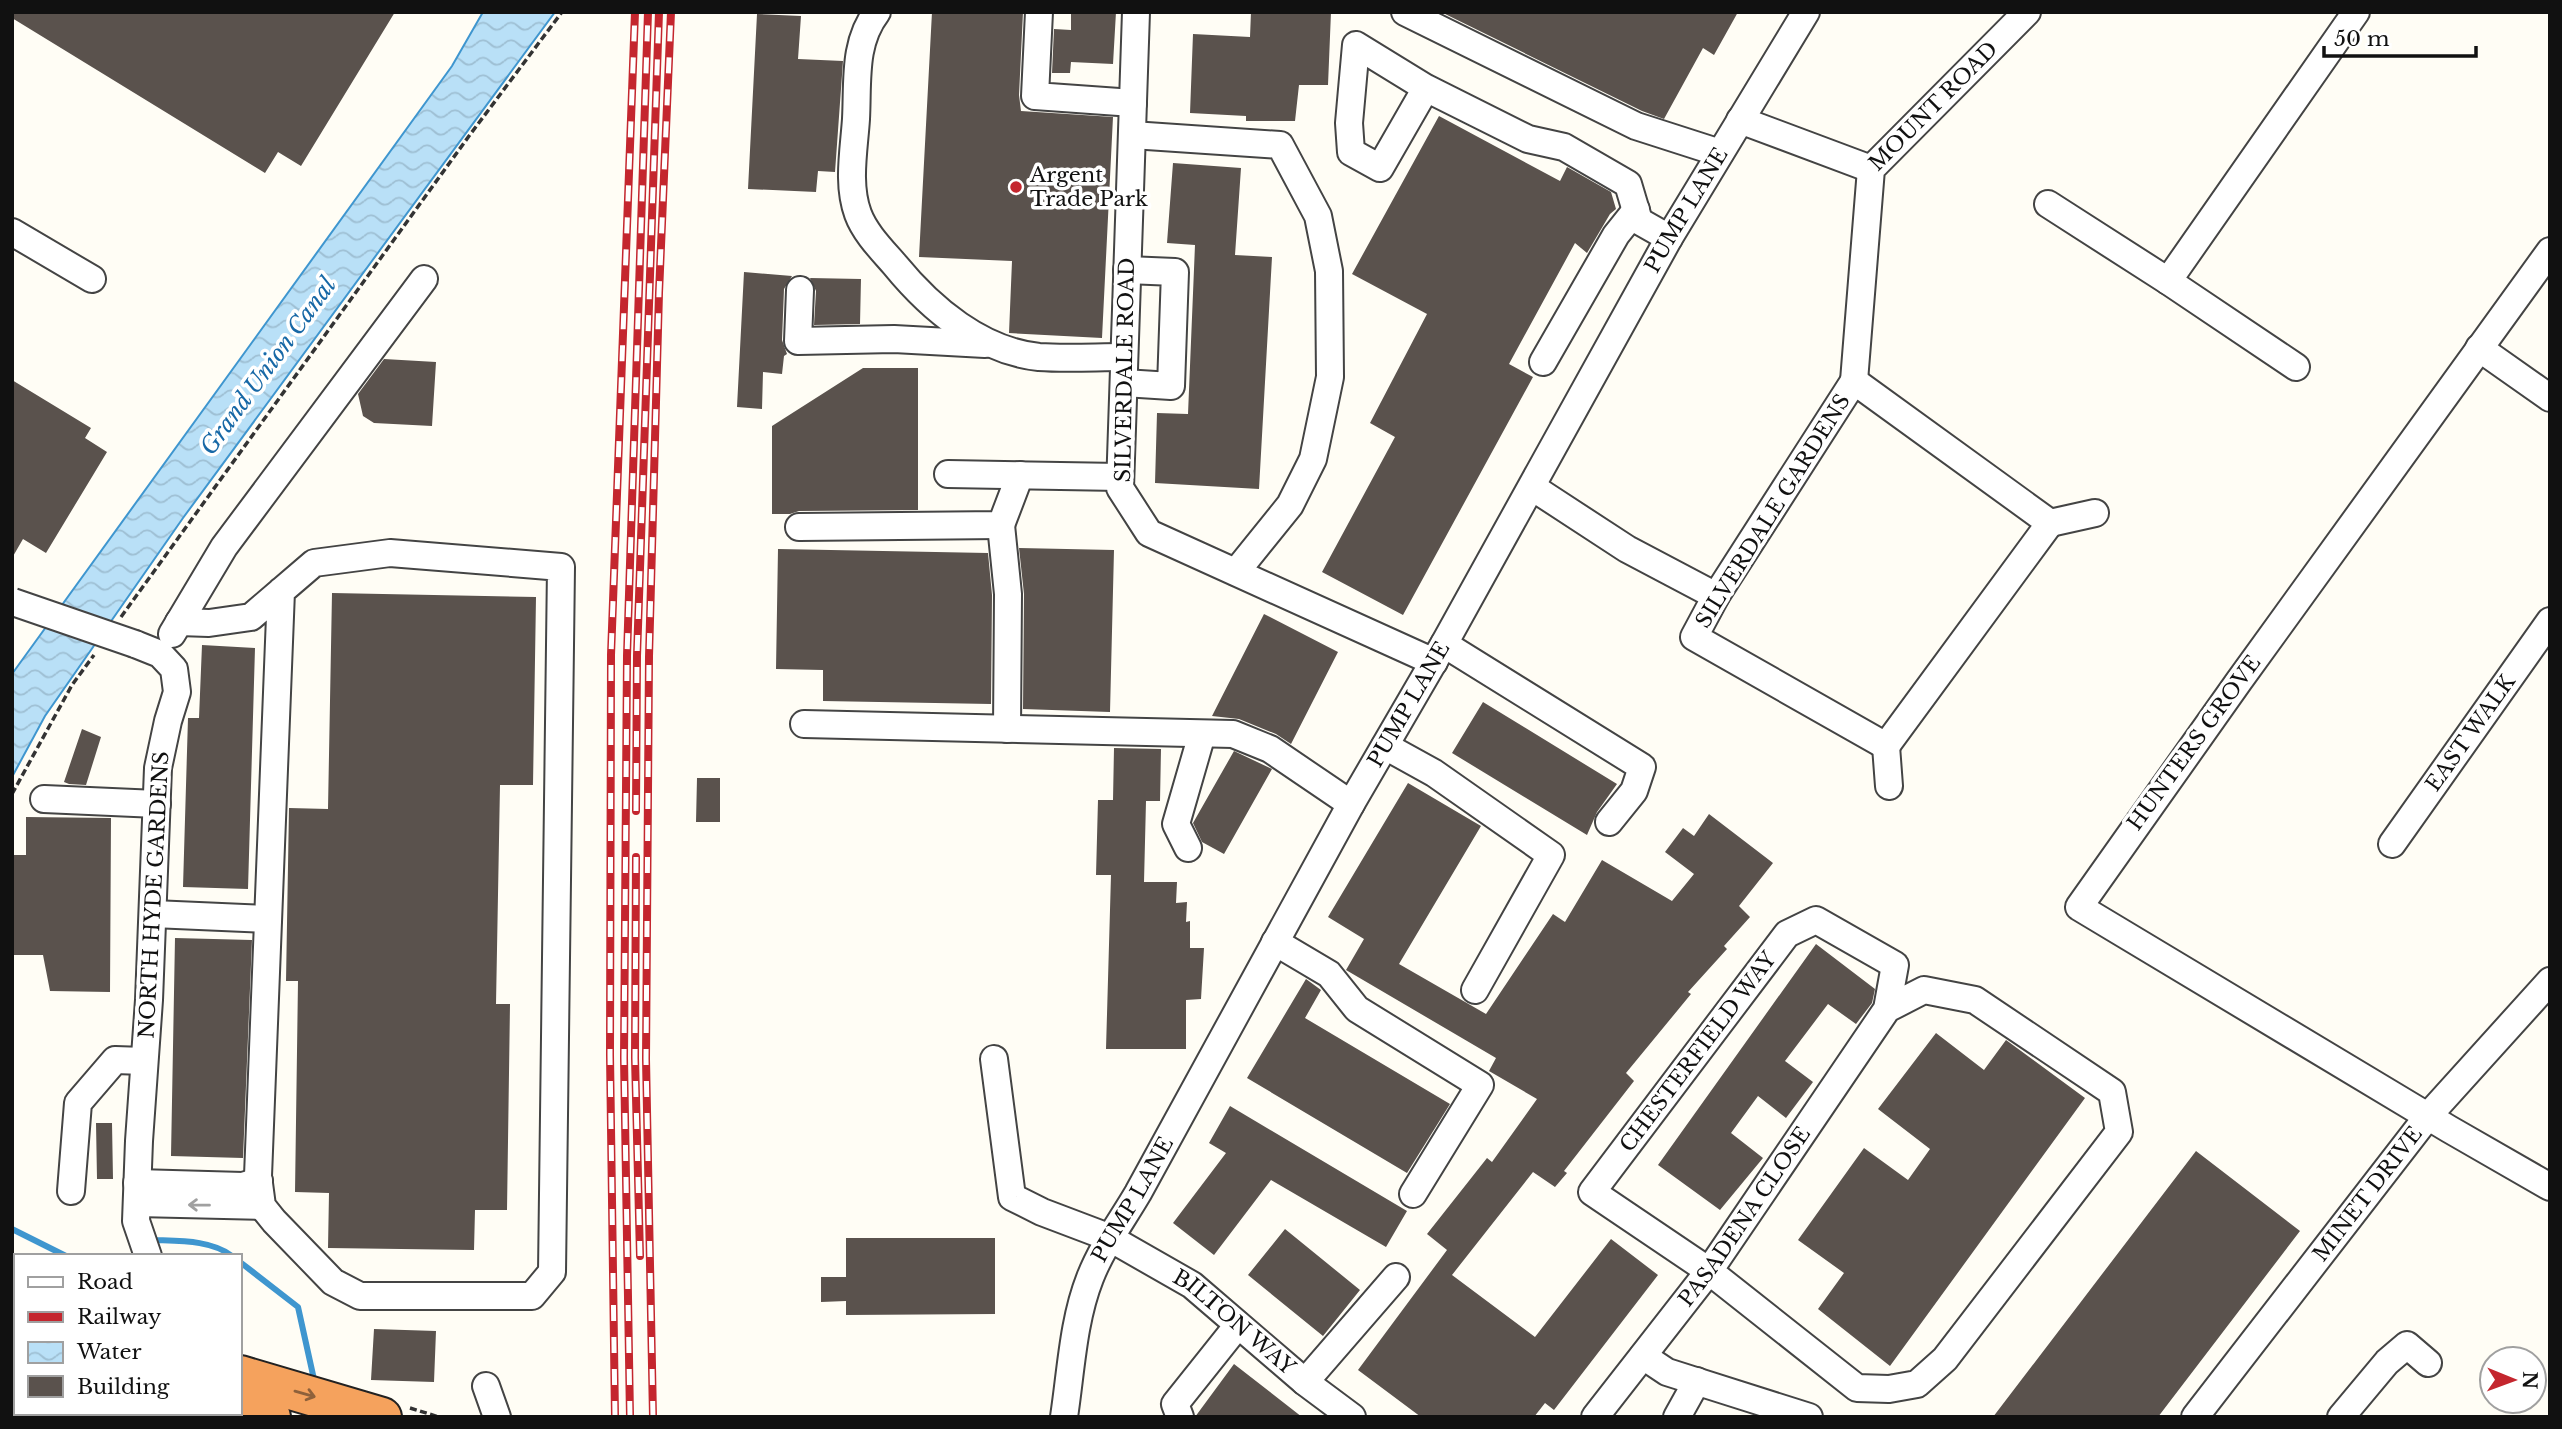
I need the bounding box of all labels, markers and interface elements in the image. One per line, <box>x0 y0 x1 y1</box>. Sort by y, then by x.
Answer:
scale bar <box>2324 14 2476 58</box>
text: 50 m <box>2334 26 2390 52</box>
street label: MOUNT ROAD <box>1864 36 2003 176</box>
street label: PUMP LANE <box>1639 143 1734 277</box>
place label: Argent Trade Park <box>1029 162 1148 212</box>
marker: Argent Trade Park <box>1008 179 1024 195</box>
street label: SILVERDALE ROAD <box>1110 257 1140 483</box>
water label: Grand Union Canal <box>194 271 342 460</box>
street label: SILVERDALE GARDENS <box>1690 389 1856 633</box>
street label: PUMP LANE <box>1362 637 1455 772</box>
street label: HUNTERS GROVE <box>2122 650 2266 836</box>
street label: EAST WALK <box>2420 669 2521 797</box>
street label: NORTH HYDE GARDENS <box>133 751 175 1039</box>
street label: CHESTERFIELD WAY <box>1614 946 1782 1157</box>
street label: MINET DRIVE <box>2307 1121 2428 1267</box>
street label: PASADENA CLOSE <box>1673 1122 1816 1312</box>
street label: PUMP LANE <box>1086 1132 1179 1267</box>
one-way arrow <box>188 1199 211 1212</box>
legend <box>14 1254 242 1415</box>
street label: BILTON WAY <box>1168 1264 1301 1381</box>
text: Road <box>77 1269 133 1295</box>
text: Railway <box>77 1304 162 1330</box>
text: Water <box>76 1339 141 1365</box>
north arrow <box>2478 1345 2548 1415</box>
text: N <box>2518 1371 2541 1390</box>
text: Building <box>77 1374 170 1400</box>
one-way arrow <box>294 1389 316 1402</box>

